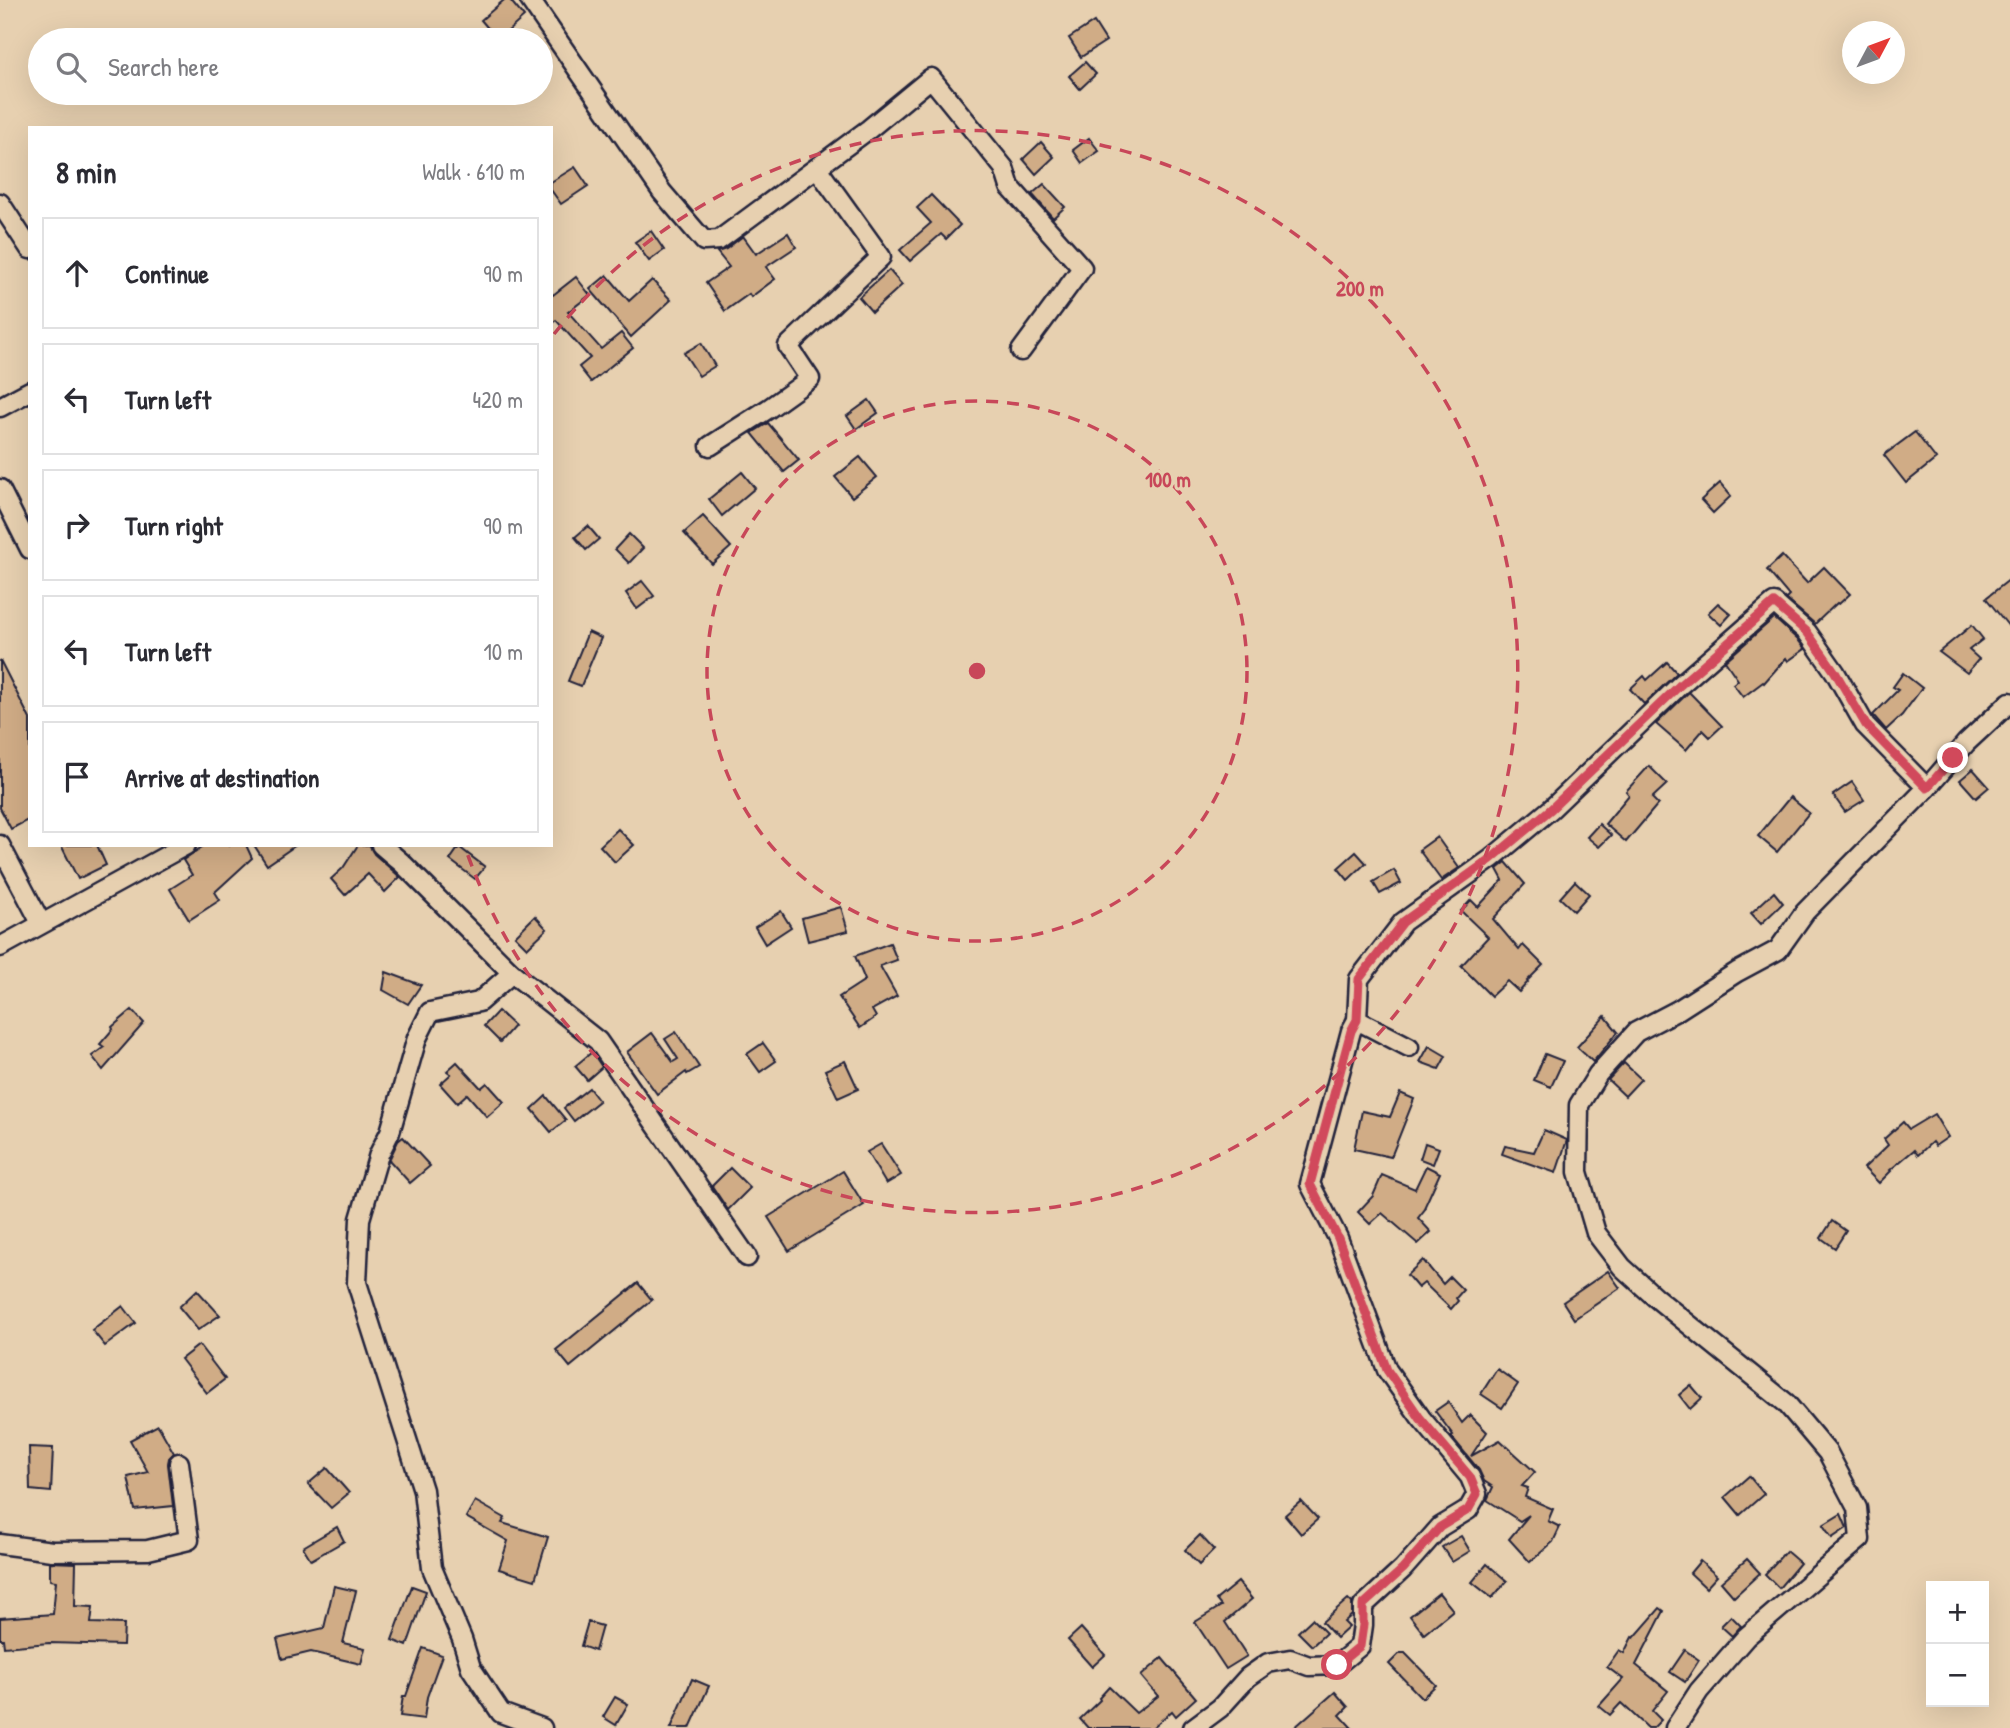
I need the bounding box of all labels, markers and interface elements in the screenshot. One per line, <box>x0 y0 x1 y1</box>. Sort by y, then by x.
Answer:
north arrow <box>1842 21 1905 84</box>
search box <box>28 28 553 105</box>
icon: search <box>52 48 90 86</box>
text: Search here <box>108 49 219 84</box>
text: 8 min <box>56 152 117 192</box>
text: Walk · 610 m <box>422 156 525 187</box>
icon: ahead <box>58 254 96 292</box>
text: Continue <box>125 256 209 291</box>
text: 90 m <box>483 258 523 289</box>
text: 200 m <box>1336 274 1384 303</box>
icon: left <box>58 380 96 418</box>
text: Turn left <box>125 382 211 417</box>
text: 420 m <box>472 384 523 415</box>
text: 100 m <box>1145 465 1191 494</box>
icon: right <box>58 506 96 544</box>
text: Turn right <box>125 508 223 543</box>
text: 90 m <box>483 510 523 541</box>
icon: left <box>58 632 96 670</box>
text: Turn left <box>125 634 211 669</box>
text: 10 m <box>483 636 523 667</box>
centre of rings <box>965 659 989 683</box>
route end <box>1937 742 1968 773</box>
icon: arrive <box>58 758 96 796</box>
text: Arrive at destination <box>125 760 320 795</box>
map controls <box>1926 1581 1989 1707</box>
button: + <box>1926 1581 1989 1644</box>
button: − <box>1926 1644 1989 1707</box>
route start <box>1321 1649 1352 1680</box>

